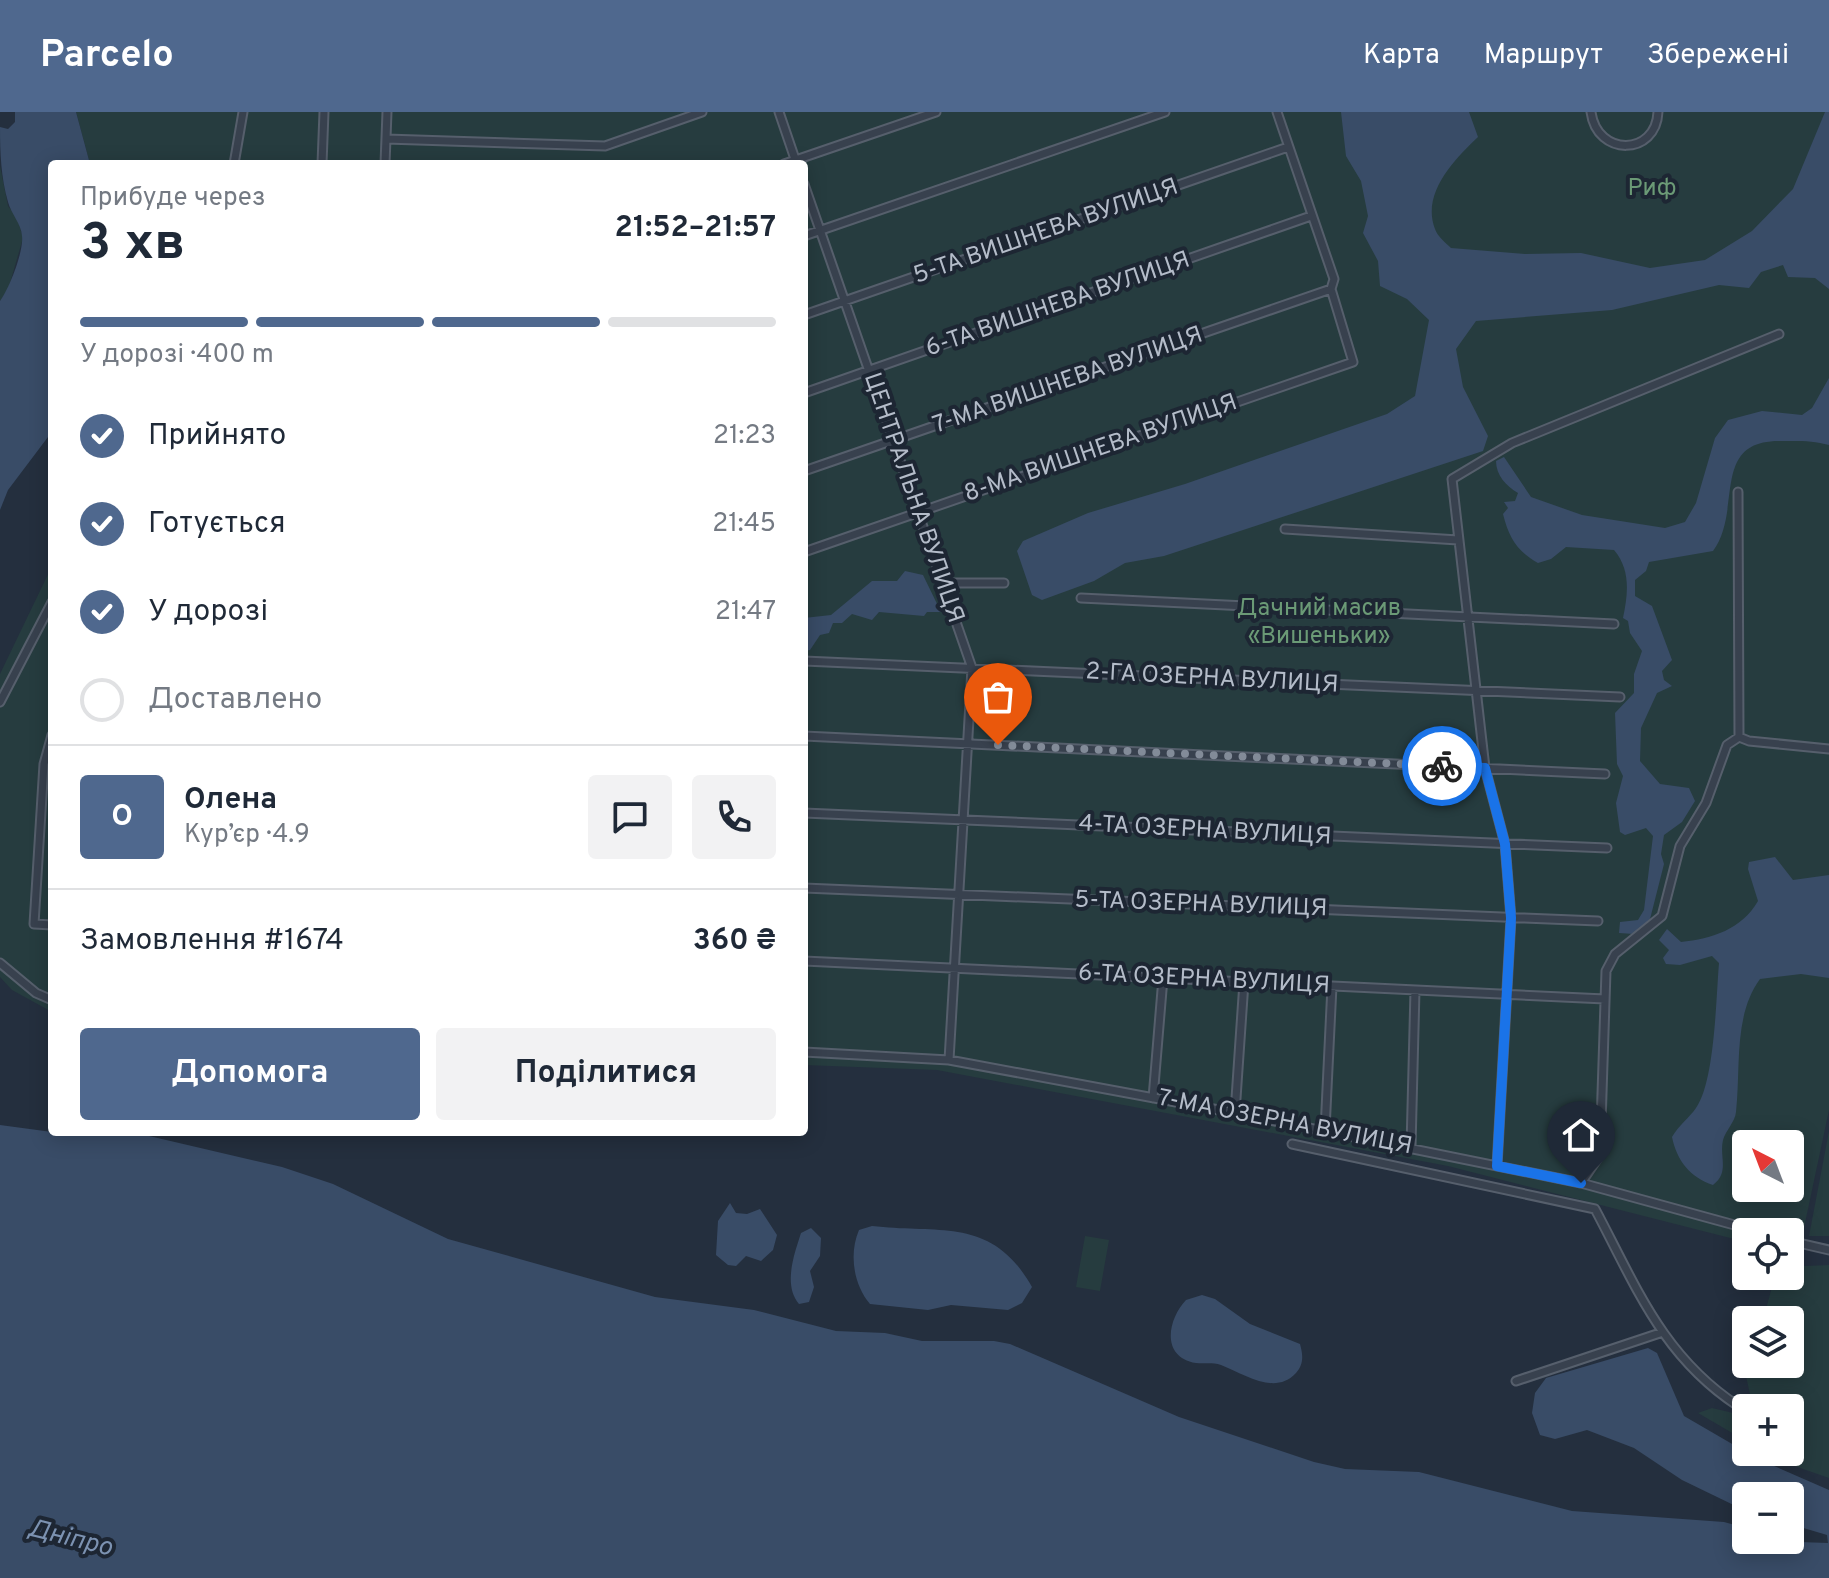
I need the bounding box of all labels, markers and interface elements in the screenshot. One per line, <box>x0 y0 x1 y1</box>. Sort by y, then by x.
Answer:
text: Parcelo <box>40 32 174 81</box>
text: Карта <box>1363 38 1440 74</box>
text: Маршрут <box>1484 38 1603 74</box>
text: Збережені <box>1647 38 1789 74</box>
street label: 5-ТА ВИШНЕВА ВУЛИЦЯ <box>910 173 1182 291</box>
park label: Риф <box>1627 174 1677 204</box>
text: Прибуде через <box>80 182 266 215</box>
text: 21:52–21:57 <box>615 210 776 247</box>
text: 3 хв <box>80 212 185 278</box>
street label: 6-ТА ВИШНЕВА ВУЛИЦЯ <box>922 246 1194 364</box>
street label: 7-МА ВИШНЕВА ВУЛИЦЯ <box>929 321 1207 441</box>
text: У дорозі · 400 m <box>80 339 274 372</box>
street label: ЦЕНТРАЛЬНА ВУЛИЦЯ <box>856 369 970 627</box>
street label: 8-МА ВИШНЕВА ВУЛИЦЯ <box>961 388 1241 510</box>
icon: check <box>80 414 124 458</box>
text: Прийнято <box>148 418 286 455</box>
text: 21:23 <box>713 420 776 453</box>
icon: check <box>80 502 124 546</box>
text: Готується <box>148 506 286 543</box>
text: 21:45 <box>712 508 776 541</box>
icon: check <box>80 590 124 634</box>
text: У дорозі <box>148 594 268 631</box>
park label: Дачний масив «Вишеньки» <box>1237 594 1401 652</box>
text: 21:47 <box>715 596 776 629</box>
street label: 2-ГА ОЗЕРНА ВУЛИЦЯ <box>1085 657 1339 701</box>
pin <box>964 663 1032 745</box>
icon: bag <box>976 675 1020 719</box>
text: Доставлено <box>148 682 322 719</box>
courier <box>1402 726 1482 806</box>
icon: bike <box>1420 744 1464 788</box>
button: chat <box>588 775 672 859</box>
button: phone <box>692 775 776 859</box>
text: Олена <box>184 782 277 819</box>
text: О <box>111 799 133 836</box>
street label: 4-ТА ОЗЕРНА ВУЛИЦЯ <box>1078 809 1332 853</box>
text: Кур’єр · 4.9 <box>184 819 310 852</box>
street label: 5-ТА ОЗЕРНА ВУЛИЦЯ <box>1074 886 1328 924</box>
text: Замовлення #1674 <box>80 923 344 960</box>
text: 360 ₴ <box>693 923 776 960</box>
street label: 6-ТА ОЗЕРНА ВУЛИЦЯ <box>1077 958 1331 1002</box>
button: Допомога <box>80 1028 420 1120</box>
button: Поділитися <box>436 1028 776 1120</box>
street label: 7-МА ОЗЕРНА ВУЛИЦЯ <box>1155 1084 1415 1162</box>
pin <box>1547 1101 1615 1183</box>
icon: home <box>1559 1113 1603 1157</box>
north arrow <box>1732 1130 1804 1202</box>
map controls <box>1732 1130 1804 1554</box>
button: locate <box>1732 1218 1804 1290</box>
button: layers <box>1732 1306 1804 1378</box>
button: + <box>1732 1394 1804 1466</box>
button: − <box>1732 1482 1804 1554</box>
water label: Дніпро <box>25 1513 116 1565</box>

